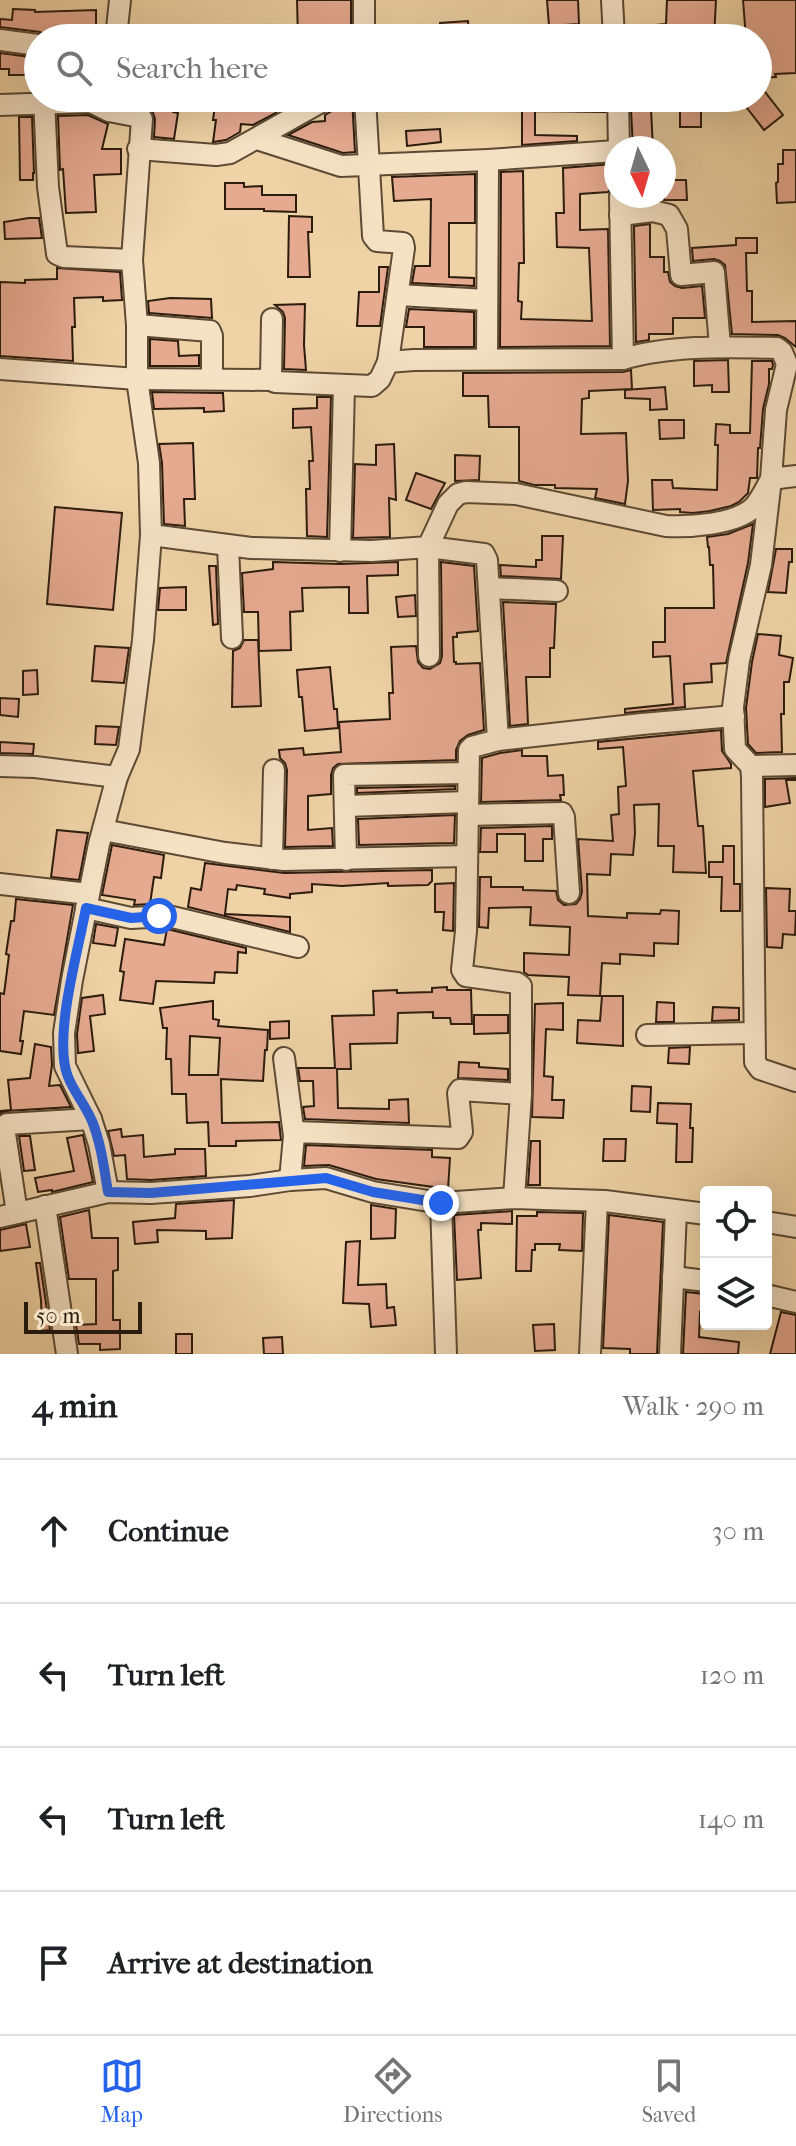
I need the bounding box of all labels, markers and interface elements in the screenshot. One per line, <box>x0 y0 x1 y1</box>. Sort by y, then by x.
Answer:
search box <box>24 24 772 112</box>
icon: search <box>52 46 96 90</box>
text: Search here <box>116 51 268 86</box>
north arrow <box>604 136 676 208</box>
route start <box>141 898 177 934</box>
route end <box>423 1185 459 1221</box>
map controls <box>700 1186 772 1330</box>
button: locate <box>700 1186 772 1258</box>
button: layers <box>700 1258 772 1330</box>
scale bar <box>24 1298 142 1334</box>
text: 50 m <box>36 1303 81 1329</box>
text: 4 min <box>32 1386 117 1426</box>
text: Walk · 290 m <box>623 1391 764 1422</box>
icon: ahead <box>32 1509 76 1553</box>
text: Continue <box>108 1514 229 1549</box>
text: 30 m <box>712 1516 764 1547</box>
icon: left <box>32 1653 76 1697</box>
text: Turn left <box>108 1658 225 1693</box>
text: 120 m <box>700 1660 764 1691</box>
icon: left <box>32 1797 76 1841</box>
text: Turn left <box>108 1802 225 1837</box>
text: 140 m <box>698 1804 764 1835</box>
icon: arrive <box>32 1941 76 1985</box>
text: Arrive at destination <box>108 1946 373 1981</box>
tab: Map <box>100 2054 144 2128</box>
tab: Directions <box>343 2054 442 2128</box>
tab: Saved <box>642 2054 696 2128</box>

